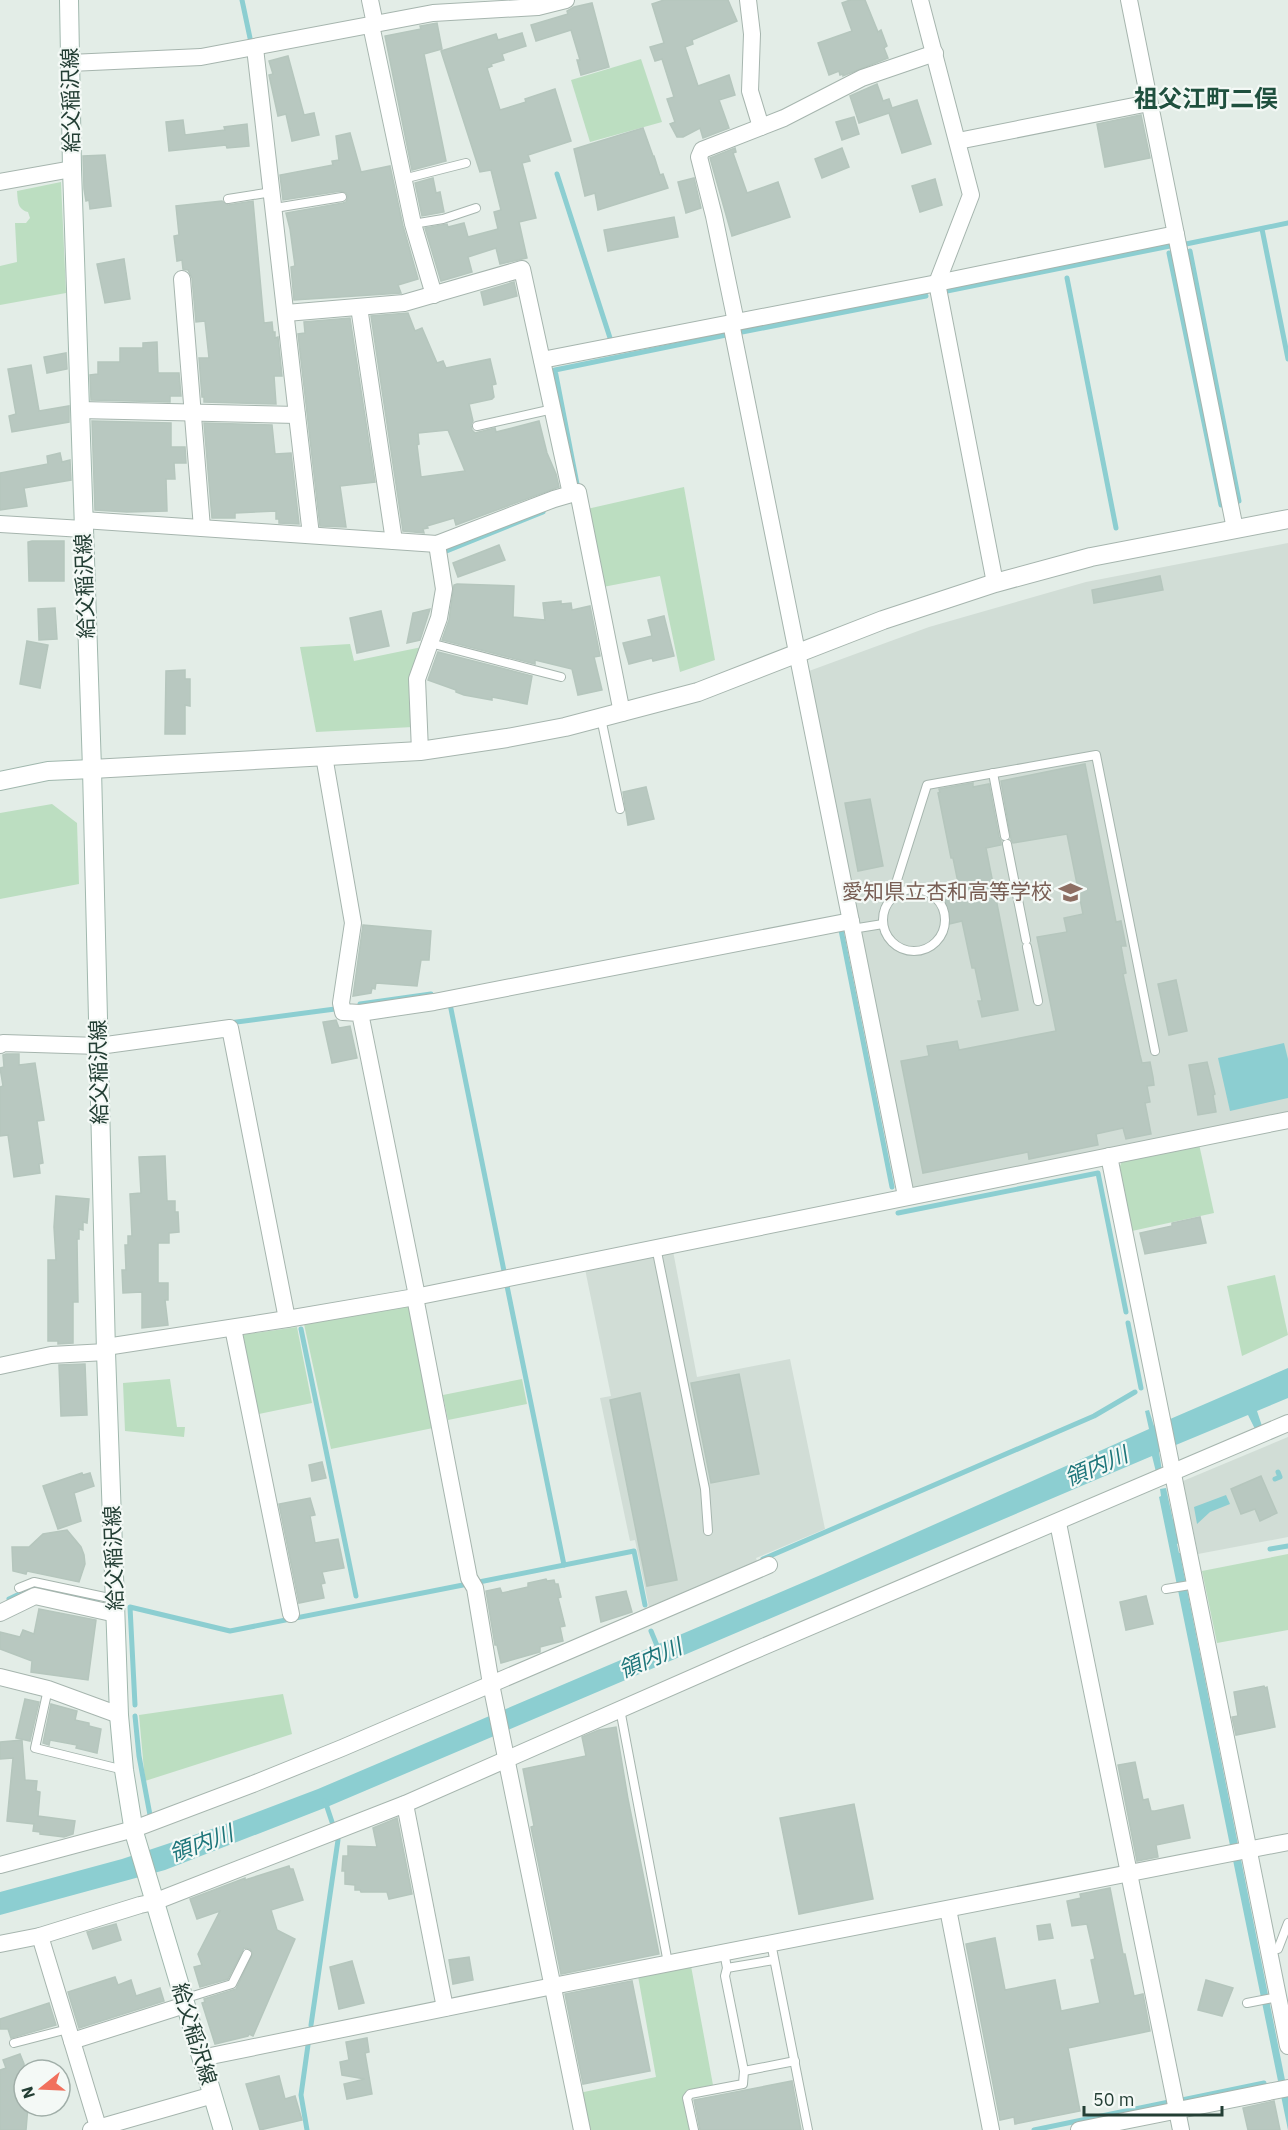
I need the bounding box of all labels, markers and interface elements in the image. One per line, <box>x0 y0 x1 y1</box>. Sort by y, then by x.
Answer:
street label: 給父稲沢線 <box>55 47 85 153</box>
district label: 祖父江町二俣 <box>1134 82 1278 114</box>
street label: 給父稲沢線 <box>68 533 100 639</box>
place label: 愛知県立杏和高等学校 <box>842 877 1052 905</box>
school or university icon: 愛知県立杏和高等学校 <box>1057 879 1083 905</box>
street label: 給父稲沢線 <box>83 1019 113 1125</box>
water label: 領内川 <box>1060 1439 1134 1492</box>
street label: 給父稲沢線 <box>97 1505 129 1611</box>
water label: 領内川 <box>614 1631 688 1684</box>
water label: 領内川 <box>165 1817 239 1867</box>
street label: 給父稲沢線 <box>166 1979 224 2088</box>
north arrow <box>12 2058 72 2118</box>
scale bar <box>1084 2079 1222 2117</box>
text: N <box>16 2084 39 2101</box>
text: 50 m <box>1093 2088 1135 2111</box>

